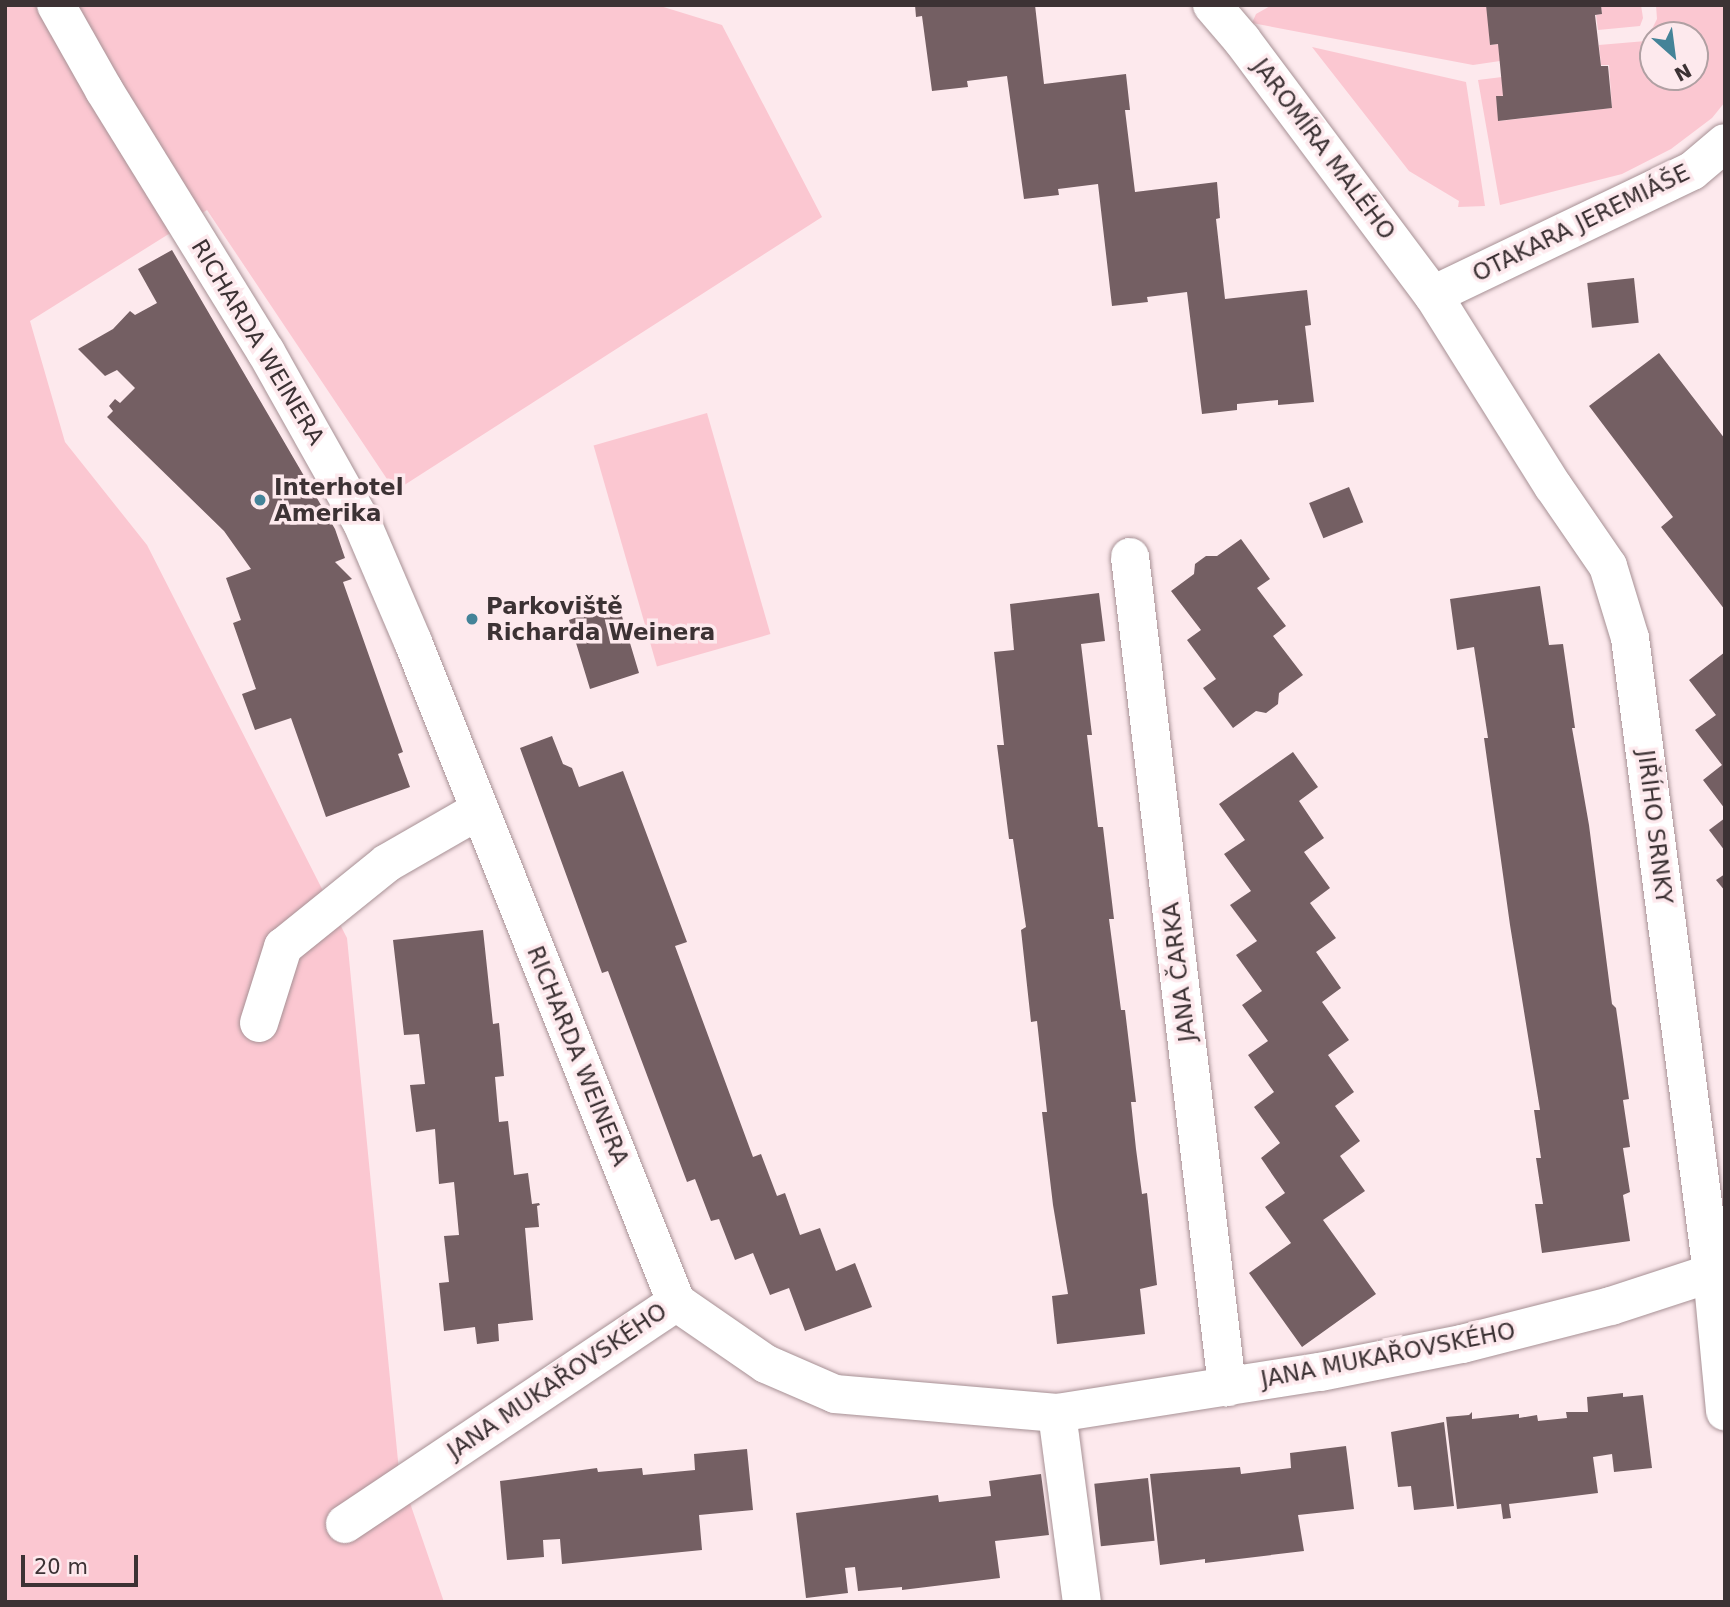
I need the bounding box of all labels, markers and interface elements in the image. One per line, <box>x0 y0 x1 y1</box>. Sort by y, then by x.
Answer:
north arrow <box>1639 21 1709 91</box>
street label: JAROMÍRA MALÉHO <box>1247 53 1401 245</box>
text: N <box>1671 59 1695 86</box>
street label: OTAKARA JEREMIÁŠE <box>1468 158 1694 288</box>
street label: RICHARDA WEINERA <box>186 234 330 450</box>
place label: Interhotel Amerika <box>274 473 404 527</box>
marker: Interhotel Amerika <box>252 492 268 508</box>
place label: Parkoviště Richarda Weinera <box>486 592 715 646</box>
marker: Parkoviště Richarda Weinera <box>464 611 480 627</box>
street label: JIŘÍHO SRNKY <box>1632 748 1678 906</box>
street label: JANA ČARKA <box>1157 901 1201 1043</box>
street label: RICHARDA WEINERA <box>521 942 635 1170</box>
street label: JANA MUKAŘOVSKÉHO <box>442 1297 672 1465</box>
street label: JANA MUKAŘOVSKÉHO <box>1259 1317 1517 1393</box>
scale bar <box>24 1540 142 1584</box>
text: 20 m <box>34 1555 88 1579</box>

